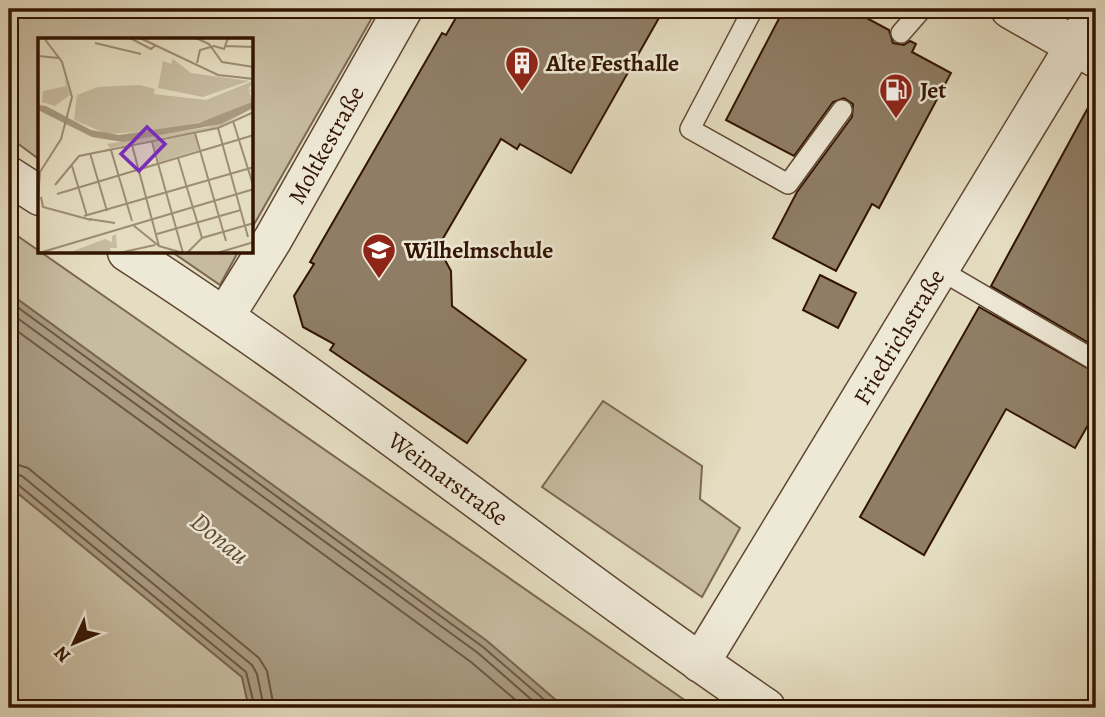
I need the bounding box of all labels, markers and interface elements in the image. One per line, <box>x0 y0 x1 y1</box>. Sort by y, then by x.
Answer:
inset map <box>38 38 254 254</box>
building icon: Alte Festhalle <box>503 44 541 93</box>
place label: Alte Festhalle <box>545 47 679 79</box>
fuel station icon: Jet <box>877 71 915 120</box>
place label: Jet <box>920 74 946 106</box>
street label: Moltkestraße <box>280 80 372 210</box>
school or university icon: Wilhelmschule <box>360 231 398 280</box>
place label: Wilhelmschule <box>403 234 553 266</box>
street label: Friedrichstraße <box>846 263 952 411</box>
street label: Weimarstraße <box>381 424 514 533</box>
water label: Donau <box>183 504 256 573</box>
north arrow <box>38 608 108 678</box>
text: N <box>48 640 77 668</box>

